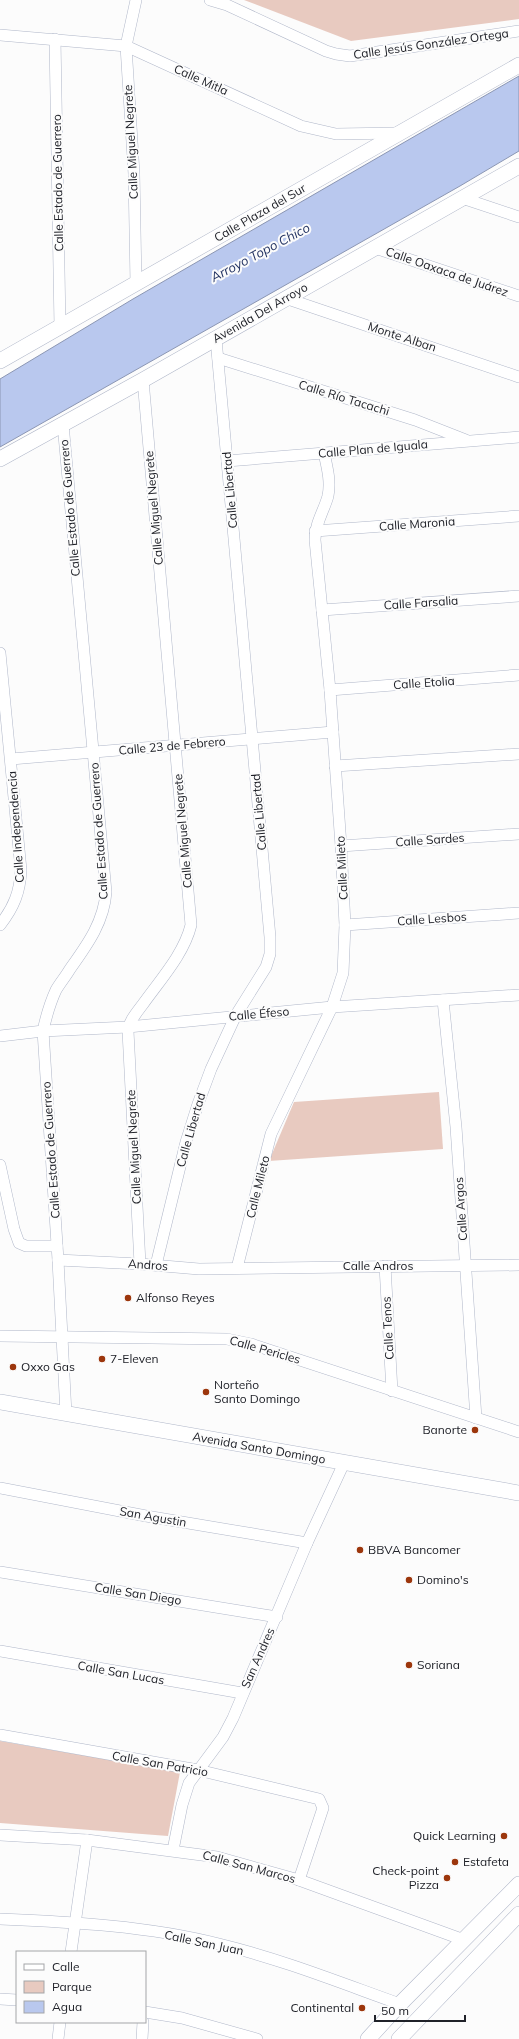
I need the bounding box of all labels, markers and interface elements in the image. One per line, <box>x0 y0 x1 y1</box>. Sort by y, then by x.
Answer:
street label: Calle Jesús González Ortega <box>352 25 510 62</box>
street label: Calle Mitla <box>172 61 231 98</box>
street label: Calle Miguel Negrete <box>120 84 141 200</box>
street label: Calle Estado de Guerrero <box>49 114 66 252</box>
street label: Calle Plaza del Sur <box>211 180 309 245</box>
water label: Arroyo Topo Chico <box>207 219 312 285</box>
street label: Calle Oaxaca de Juárez <box>384 243 510 300</box>
street label: Avenida Del Arroyo <box>209 279 310 346</box>
street label: Monte Alban <box>366 318 438 355</box>
street label: Calle Río Tacachi <box>297 377 392 419</box>
street label: Calle Plan de Iguala <box>318 436 428 461</box>
street label: Calle Estado de Guerrero <box>56 439 83 577</box>
street label: Calle Miguel Negrete <box>141 450 166 566</box>
street label: Calle Libertad <box>219 451 240 529</box>
street label: Calle Maronia <box>378 513 456 534</box>
street label: Calle Farsalia <box>383 592 459 613</box>
street label: Calle Etolia <box>393 673 455 692</box>
street label: Calle 23 de Febrero <box>118 733 226 758</box>
street label: Calle Estado de Guerrero <box>86 762 111 900</box>
street label: Calle Independencia <box>4 771 27 883</box>
street label: Calle Miguel Negrete <box>170 773 195 889</box>
street label: Calle Libertad <box>248 773 269 851</box>
street label: Calle Sardes <box>395 830 465 849</box>
street label: Calle Mileto <box>332 835 351 900</box>
street label: Calle Lesbos <box>397 909 467 928</box>
street label: Calle Éfeso <box>228 1003 290 1024</box>
street label: Calle Estado de Guerrero <box>38 1081 63 1219</box>
street label: Calle Miguel Negrete <box>123 1089 144 1205</box>
street label: Calle Libertad <box>173 1091 208 1169</box>
street label: Calle Mileto <box>242 1154 273 1220</box>
street label: Calle Argos <box>451 1177 470 1241</box>
street label: Andros <box>127 1256 169 1273</box>
street label: Calle Andros <box>343 1258 413 1273</box>
place label: Alfonso Reyes <box>136 1290 215 1305</box>
marker: Alfonso Reyes <box>123 1293 133 1303</box>
street label: Calle Tenos <box>378 1296 397 1360</box>
street label: Calle Pericles <box>228 1332 302 1367</box>
place label: 7-Eleven <box>110 1351 159 1366</box>
marker: 7-Eleven <box>97 1354 107 1364</box>
place label: Oxxo Gas <box>21 1359 75 1374</box>
marker: Oxxo Gas <box>8 1362 18 1372</box>
place label: Norteño Santo Domingo <box>214 1377 300 1406</box>
marker: Norteño Santo Domingo <box>201 1387 211 1397</box>
place label: Banorte <box>422 1422 467 1437</box>
marker: Banorte <box>470 1425 480 1435</box>
street label: Avenida Santo Domingo <box>191 1428 327 1467</box>
street label: San Agustin <box>118 1503 188 1530</box>
place label: BBVA Bancomer <box>368 1542 461 1557</box>
marker: BBVA Bancomer <box>355 1545 365 1555</box>
place label: Domino's <box>417 1572 469 1587</box>
marker: Domino's <box>404 1575 414 1585</box>
street label: Calle San Diego <box>94 1579 183 1608</box>
street label: San Andres <box>238 1625 278 1690</box>
street label: Calle San Lucas <box>77 1657 166 1688</box>
place label: Soriana <box>417 1657 460 1672</box>
marker: Soriana <box>404 1660 414 1670</box>
street label: Calle San Patricio <box>111 1748 209 1779</box>
place label: Quick Learning <box>413 1828 496 1843</box>
marker: Quick Learning <box>499 1831 509 1841</box>
street label: Calle San Marcos <box>201 1847 297 1886</box>
place label: Estafeta <box>463 1854 509 1869</box>
marker: Estafeta <box>450 1857 460 1867</box>
place label: Check-point Pizza <box>372 1863 439 1892</box>
marker: Check-point Pizza <box>442 1873 452 1883</box>
street label: Calle San Juan <box>163 1927 245 1958</box>
legend <box>16 1951 146 2023</box>
text: Calle <box>52 1959 79 1974</box>
text: Parque <box>52 1979 92 1994</box>
scale bar <box>375 1997 465 2023</box>
text: Agua <box>52 1999 82 2014</box>
place label: Continental <box>290 2000 354 2015</box>
marker: Continental <box>357 2003 367 2013</box>
text: 50 m <box>381 2003 409 2018</box>

